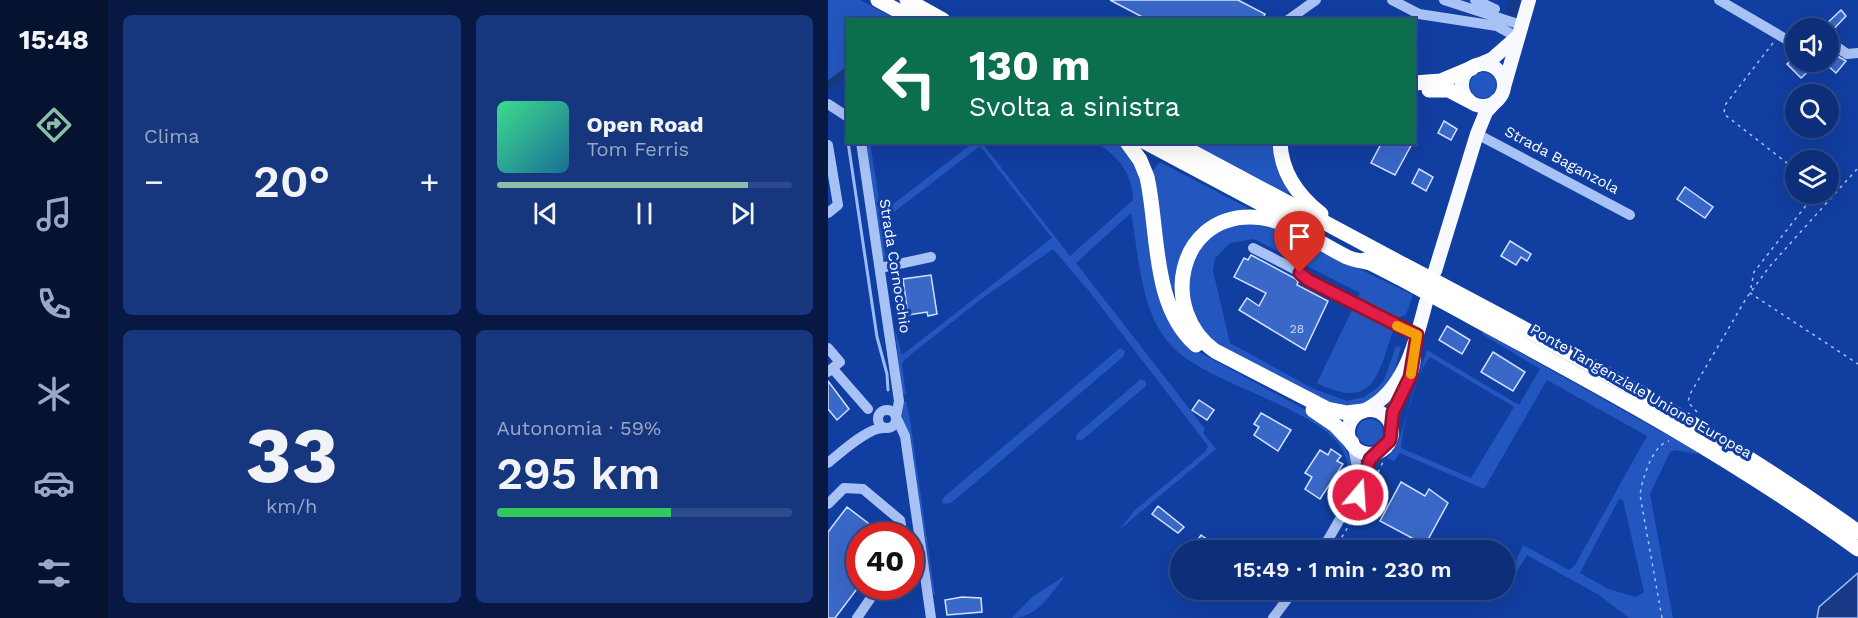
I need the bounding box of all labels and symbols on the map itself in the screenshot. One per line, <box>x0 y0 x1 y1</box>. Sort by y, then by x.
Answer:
street label: Strada Baganzola <box>1502 122 1623 198</box>
street label: Strada Cornocchio <box>875 198 915 334</box>
pin <box>1274 211 1325 273</box>
street label: Ponte Tangenziale Unione Europea <box>1527 320 1755 462</box>
house number: 28 <box>1290 322 1304 336</box>
position arrow <box>1326 463 1390 527</box>
speed limit sign: 40 <box>846 522 924 600</box>

